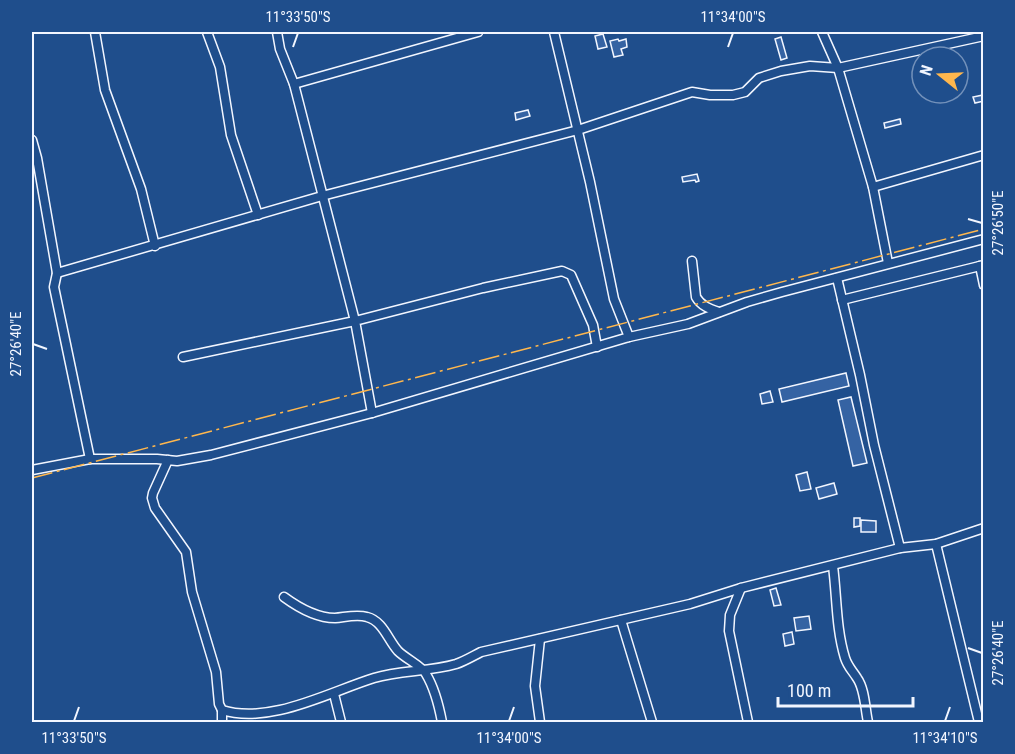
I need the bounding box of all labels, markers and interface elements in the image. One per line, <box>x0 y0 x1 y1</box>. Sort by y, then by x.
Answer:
text: 11°33'50"S <box>265 8 331 26</box>
text: 11°34'00"S <box>700 8 766 26</box>
north arrow <box>910 45 970 105</box>
text: N <box>916 63 937 78</box>
text: 27°26'50"E <box>989 191 1007 255</box>
text: 27°26'40"E <box>7 312 25 376</box>
text: 27°26'40"E <box>989 621 1007 685</box>
scale bar <box>778 670 913 708</box>
text: 100 m <box>787 680 831 701</box>
text: 11°33'50"S <box>41 729 107 747</box>
text: 11°34'00"S <box>476 729 542 747</box>
text: 11°34'10"S <box>912 729 978 747</box>

